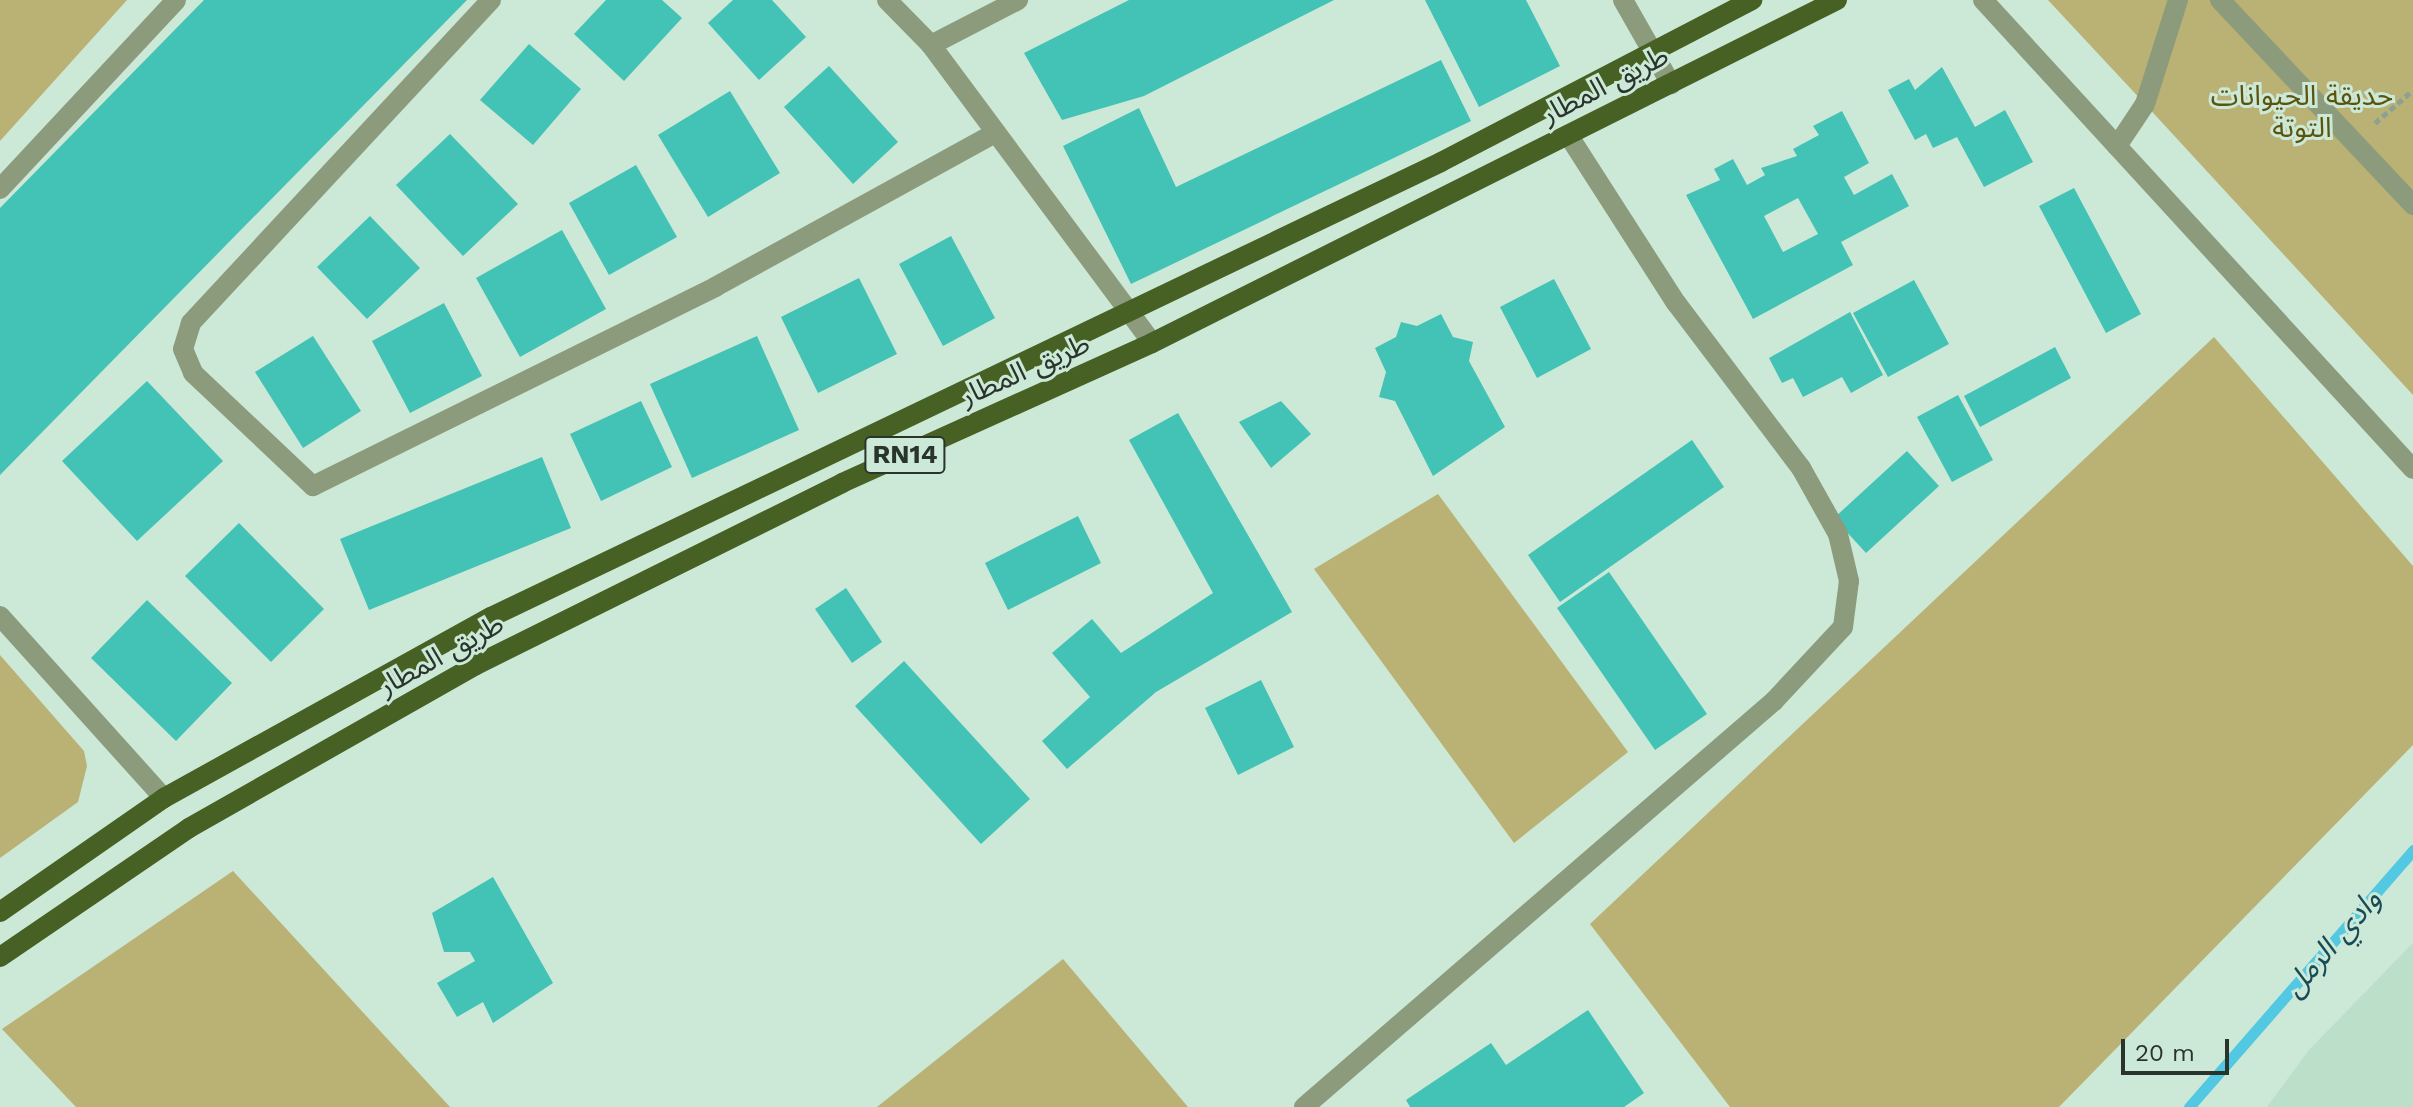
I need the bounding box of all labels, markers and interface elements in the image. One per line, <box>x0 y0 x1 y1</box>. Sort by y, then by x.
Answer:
street label: طريق المطار <box>1536 39 1674 131</box>
park label: حديقة الحيوانات التوتة <box>2211 79 2393 145</box>
street label: طريق المطار <box>955 327 1095 413</box>
road number: RN14 <box>863 433 947 477</box>
street label: طريق المطار <box>372 607 510 703</box>
water label: وادي الرمل <box>2275 882 2389 1004</box>
scale bar <box>2125 1023 2233 1073</box>
text: 20 m <box>2135 1039 2195 1067</box>

